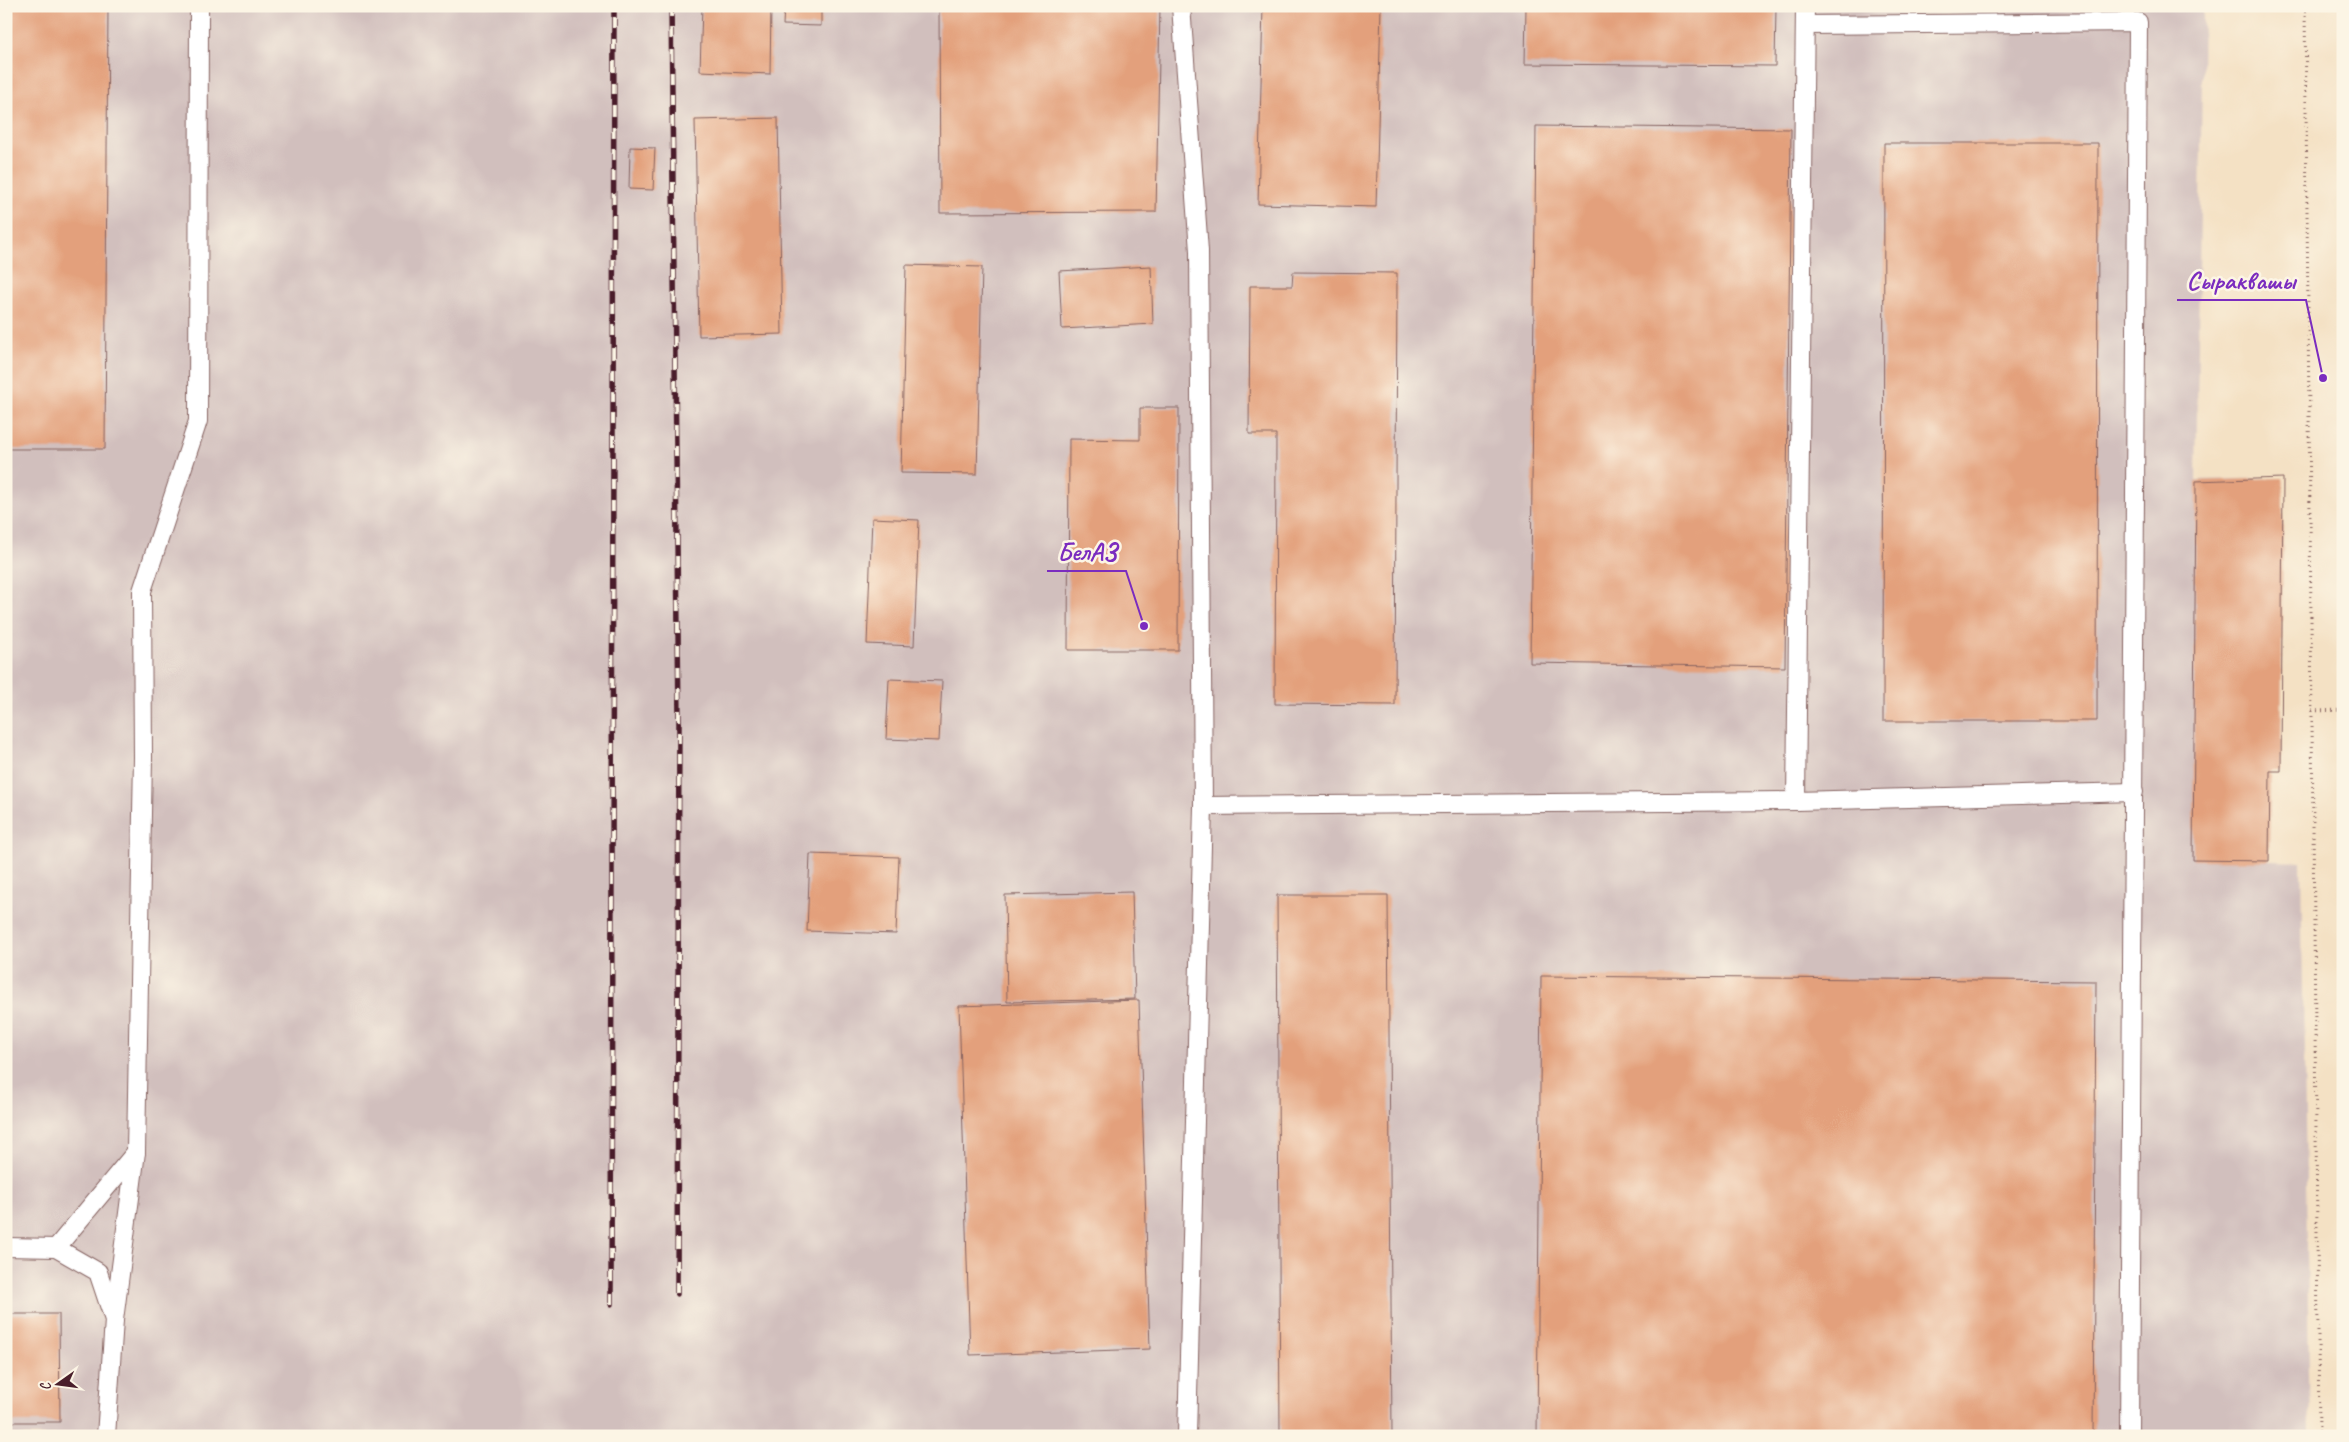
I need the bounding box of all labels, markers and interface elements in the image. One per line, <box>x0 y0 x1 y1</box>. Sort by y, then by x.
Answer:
callout: Сыраквашы <box>2177 259 2306 300</box>
text: Сыраквашы <box>2187 264 2298 297</box>
callout: БелАЗ <box>1047 530 1126 571</box>
text: БелАЗ <box>1057 535 1120 568</box>
north arrow <box>32 1360 82 1410</box>
text: С <box>36 1380 55 1392</box>

